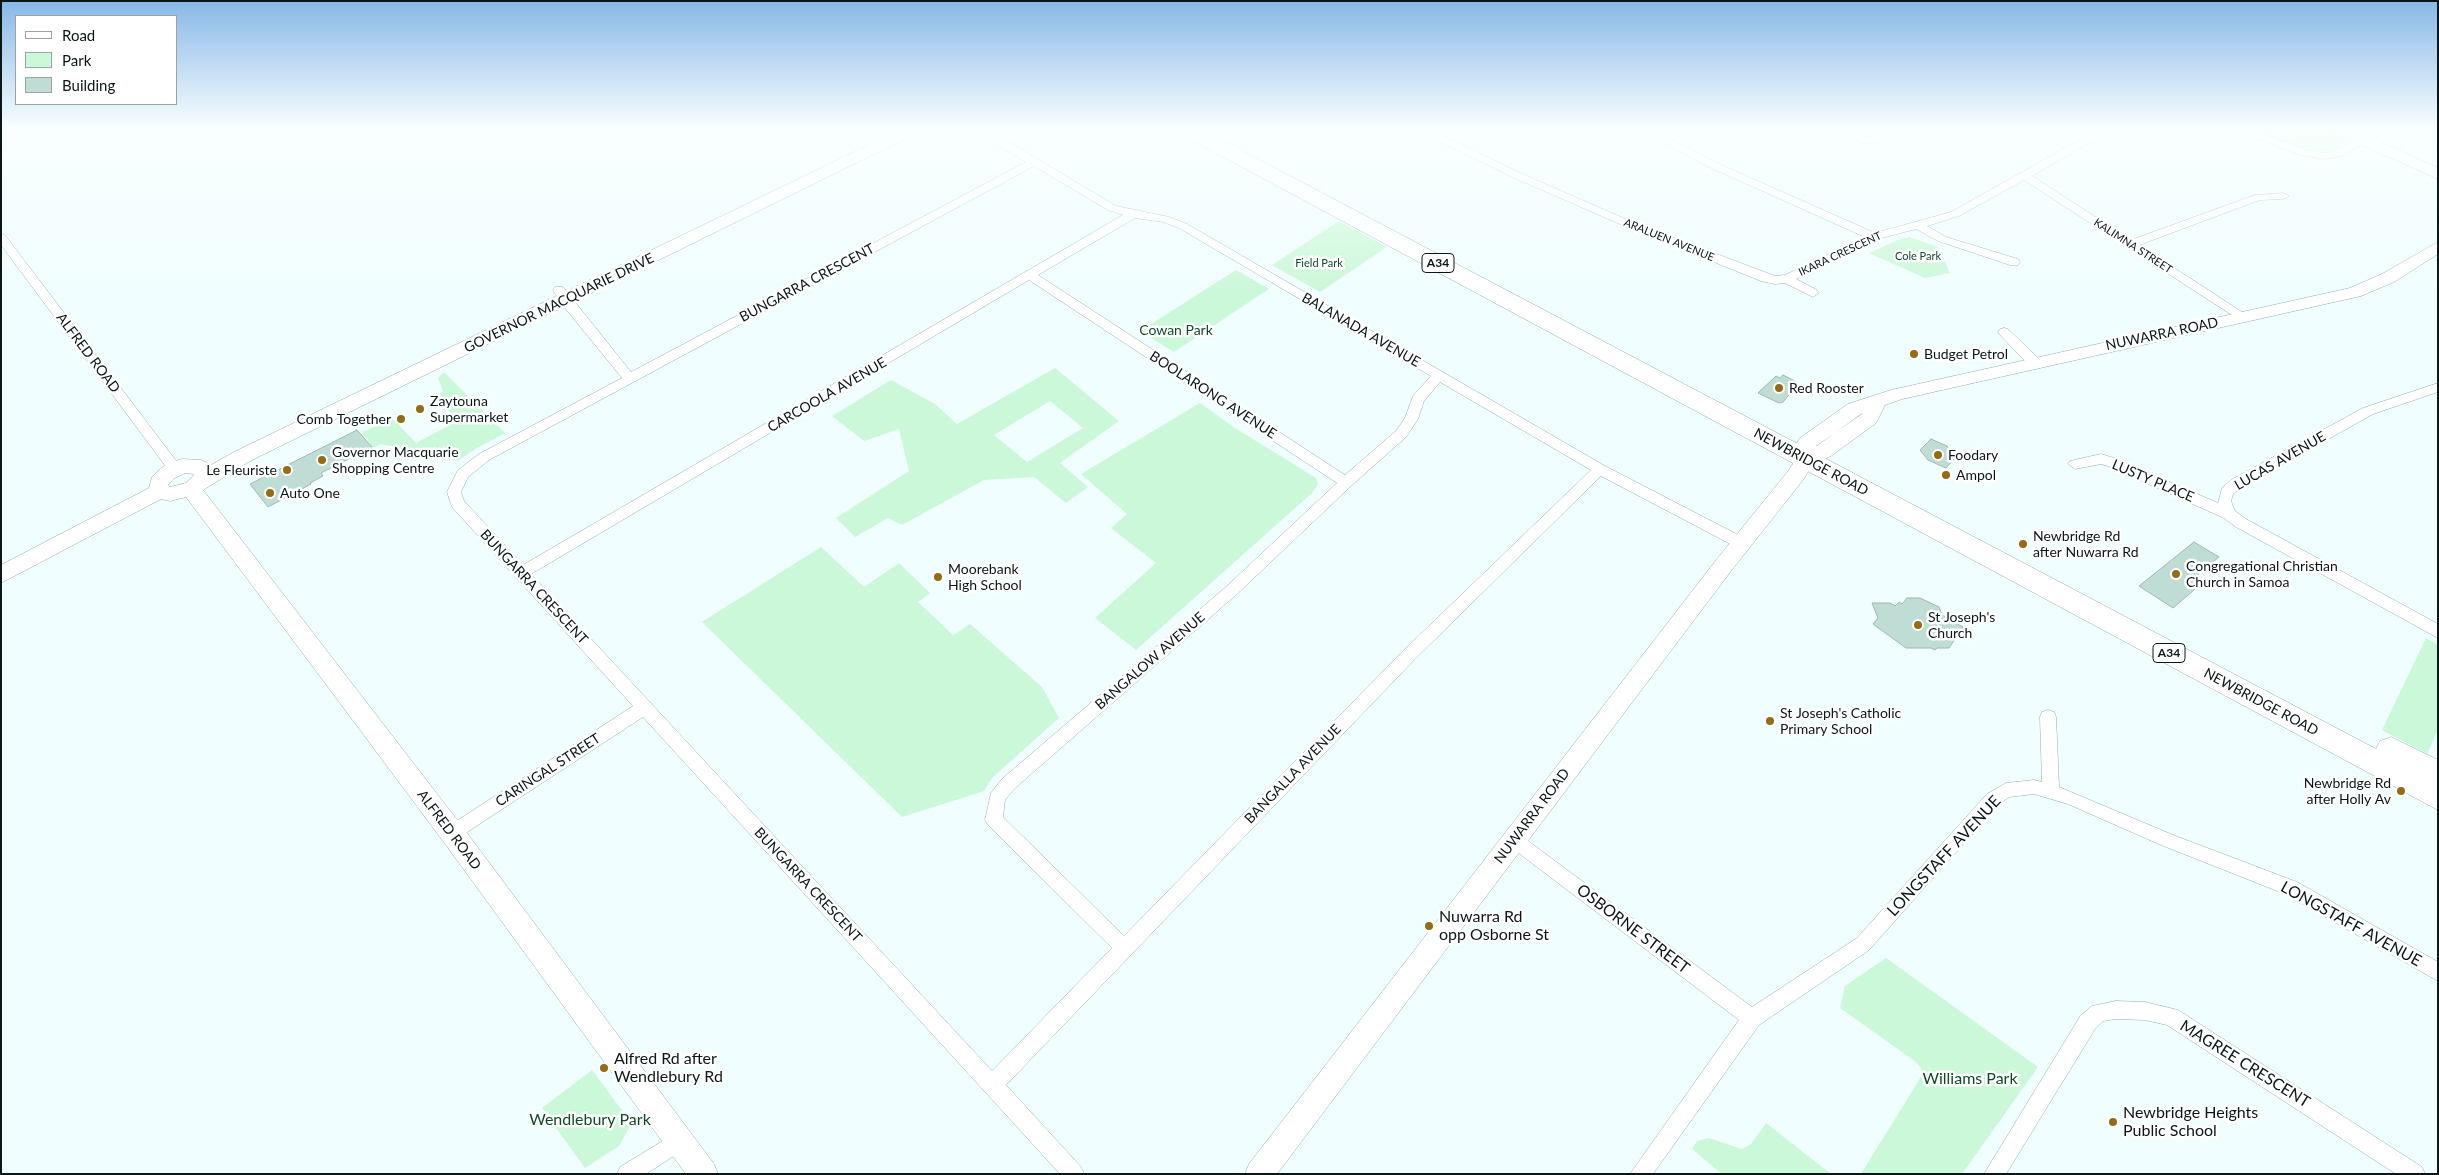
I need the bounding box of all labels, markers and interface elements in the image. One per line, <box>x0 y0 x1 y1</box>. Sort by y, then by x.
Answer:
legend <box>15 15 178 105</box>
text: Road <box>62 26 95 44</box>
text: Park <box>62 51 91 69</box>
text: Building <box>62 76 115 94</box>
street label: ARALUEN AVENUE <box>1622 216 1716 264</box>
street label: KALIMNA STREET <box>2091 216 2175 276</box>
street label: IKARA CRESCENT <box>1796 229 1884 279</box>
street label: BUNGARRA CRESCENT <box>737 240 877 326</box>
park label: Cole Park <box>1895 249 1941 263</box>
street label: GOVERNOR MACQUARIE DRIVE <box>461 250 657 356</box>
road number: A34 <box>1422 254 1454 272</box>
park label: Field Park <box>1295 256 1343 270</box>
street label: BALANADA AVENUE <box>1299 289 1423 371</box>
street label: ALFRED ROAD <box>53 310 123 396</box>
street label: NUWARRA ROAD <box>2104 314 2220 354</box>
park label: Cowan Park <box>1139 322 1213 338</box>
place label: Budget Petrol <box>1924 346 2008 362</box>
street label: BOOLARONG AVENUE <box>1146 348 1280 442</box>
marker: Budget Petrol <box>1908 348 1920 360</box>
street label: CARCOOLA AVENUE <box>764 354 890 436</box>
place label: Red Rooster <box>1789 380 1864 396</box>
marker: Red Rooster <box>1773 382 1785 394</box>
place label: Zaytouna Supermarket <box>430 393 508 426</box>
marker: Zaytouna Supermarket <box>414 403 426 415</box>
place label: Comb Together <box>297 411 391 427</box>
marker: Comb Together <box>395 413 407 425</box>
street label: NEWBRIDGE ROAD <box>1751 425 1871 499</box>
street label: LUCAS AVENUE <box>2231 428 2329 494</box>
place label: Governor Macquarie Shopping Centre <box>332 444 459 477</box>
place label: Foodary <box>1948 447 1998 463</box>
marker: Foodary <box>1932 449 1944 461</box>
marker: Governor Macquarie Shopping Centre <box>316 454 328 466</box>
street label: LUSTY PLACE <box>2109 456 2197 506</box>
place label: Le Fleuriste <box>206 462 277 478</box>
marker: Le Fleuriste <box>281 464 293 476</box>
place label: Ampol <box>1956 467 1996 483</box>
marker: Ampol <box>1940 469 1952 481</box>
place label: Auto One <box>280 485 340 501</box>
marker: Auto One <box>264 487 276 499</box>
street label: BUNGARRA CRESCENT <box>477 526 591 648</box>
place label: Newbridge Rd after Nuwarra Rd <box>2033 528 2139 560</box>
marker: Newbridge Rd after Nuwarra Rd <box>2017 538 2029 550</box>
place label: Congregational Christian Church in Samoa <box>2186 558 2338 590</box>
place label: Moorebank High School <box>948 561 1022 594</box>
marker: Congregational Christian Church in Samoa <box>2170 568 2182 580</box>
marker: Moorebank High School <box>932 571 944 583</box>
street label: BANGALOW AVENUE <box>1092 609 1208 713</box>
place label: St Joseph's Church <box>1928 609 1995 642</box>
marker: St Joseph's Church <box>1912 619 1924 631</box>
road number: A34 <box>2153 644 2185 662</box>
street label: NEWBRIDGE ROAD <box>2201 665 2321 739</box>
place label: St Joseph's Catholic Primary School <box>1780 705 1901 738</box>
marker: St Joseph's Catholic Primary School <box>1764 715 1776 727</box>
street label: BANGALLA AVENUE <box>1241 721 1345 827</box>
street label: CARINGAL STREET <box>492 730 604 810</box>
street label: NUWARRA ROAD <box>1491 765 1573 867</box>
place label: Newbridge Rd after Holly Av <box>2304 775 2391 808</box>
marker: Newbridge Rd after Holly Av <box>2395 785 2407 797</box>
street label: ALFRED ROAD <box>414 787 484 873</box>
street label: LONGSTAFF AVENUE <box>1883 792 2005 920</box>
street label: BUNGARRA CRESCENT <box>751 824 865 946</box>
street label: LONGSTAFF AVENUE <box>2277 877 2425 971</box>
street label: OSBORNE STREET <box>1573 880 1693 978</box>
place label: Nuwarra Rd opp Osborne St <box>1439 907 1549 945</box>
marker: Nuwarra Rd opp Osborne St <box>1423 920 1435 932</box>
street label: MAGREE CRESCENT <box>2176 1016 2314 1112</box>
place label: Alfred Rd after Wendlebury Rd <box>614 1049 723 1087</box>
marker: Alfred Rd after Wendlebury Rd <box>598 1062 610 1074</box>
park label: Williams Park <box>1922 1069 2018 1089</box>
place label: Newbridge Heights Public School <box>2123 1103 2258 1141</box>
park label: Wendlebury Park <box>529 1110 651 1130</box>
marker: Newbridge Heights Public School <box>2107 1116 2119 1128</box>

